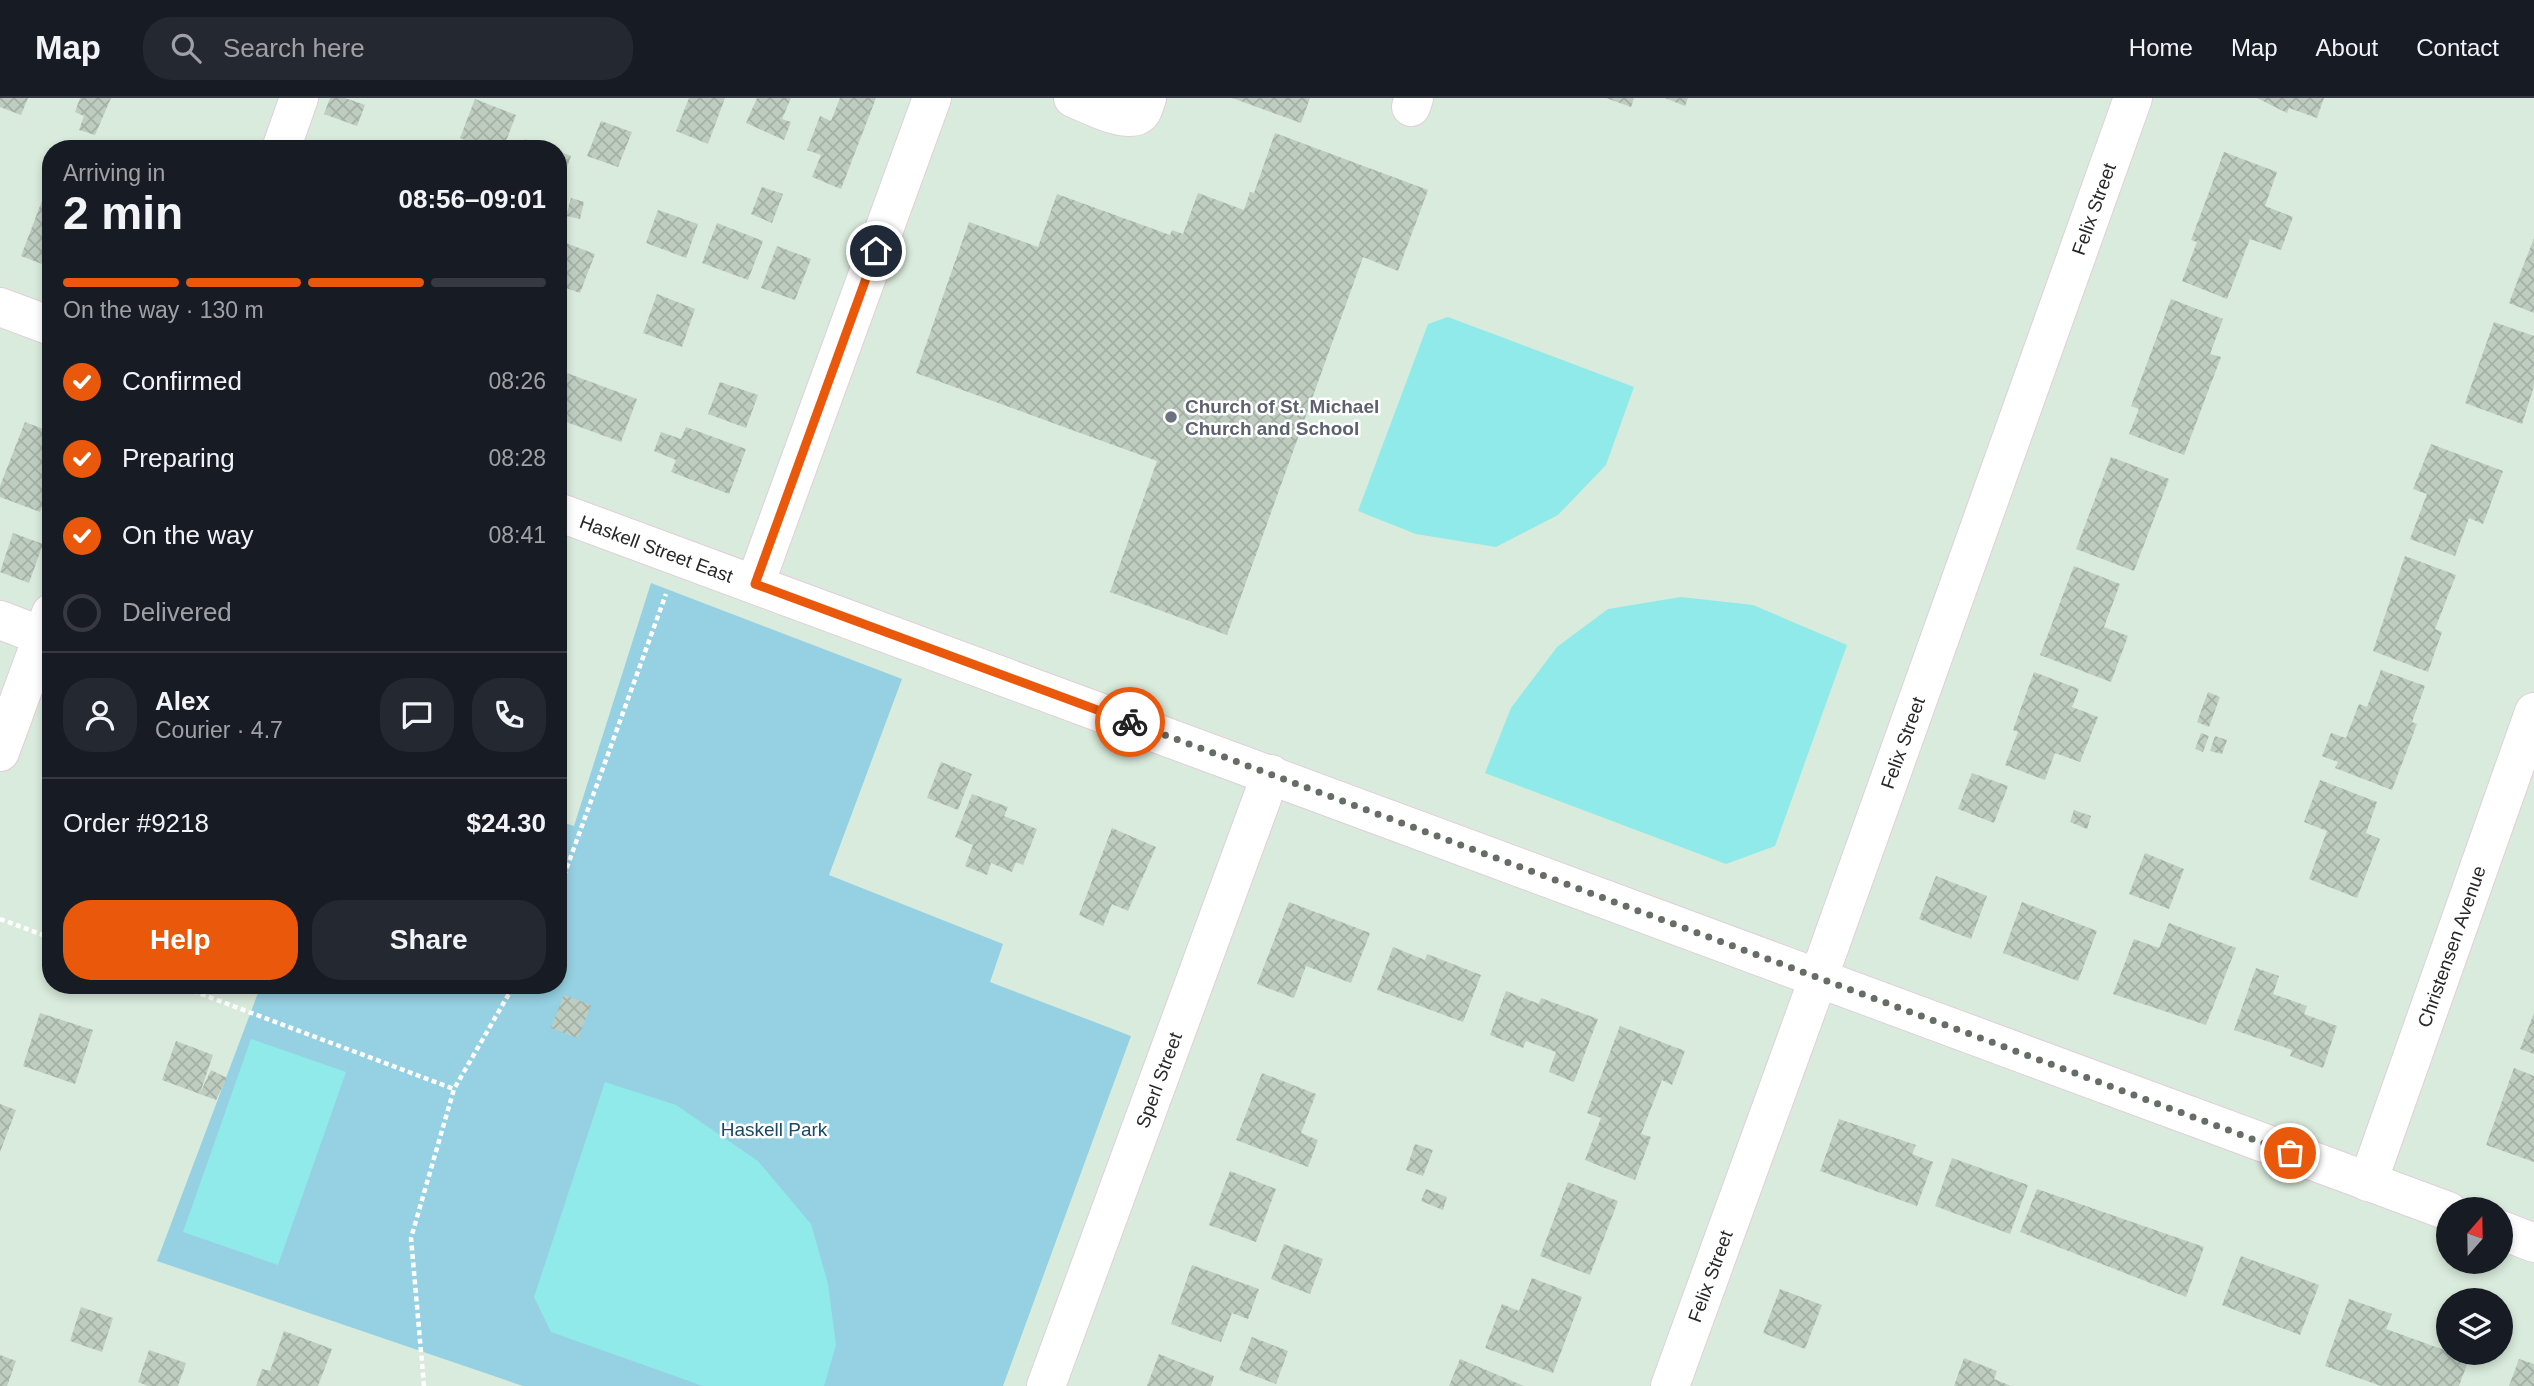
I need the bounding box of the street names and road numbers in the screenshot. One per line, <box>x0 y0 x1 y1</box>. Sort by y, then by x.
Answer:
street label: Felix Street <box>2067 159 2120 258</box>
street label: Haskell Street East <box>577 511 737 587</box>
street label: Felix Street <box>1876 693 1929 792</box>
street label: Christensen Avenue <box>2413 863 2489 1030</box>
street label: Sperl Street <box>1131 1029 1186 1131</box>
street label: Felix Street <box>1684 1227 1737 1325</box>

